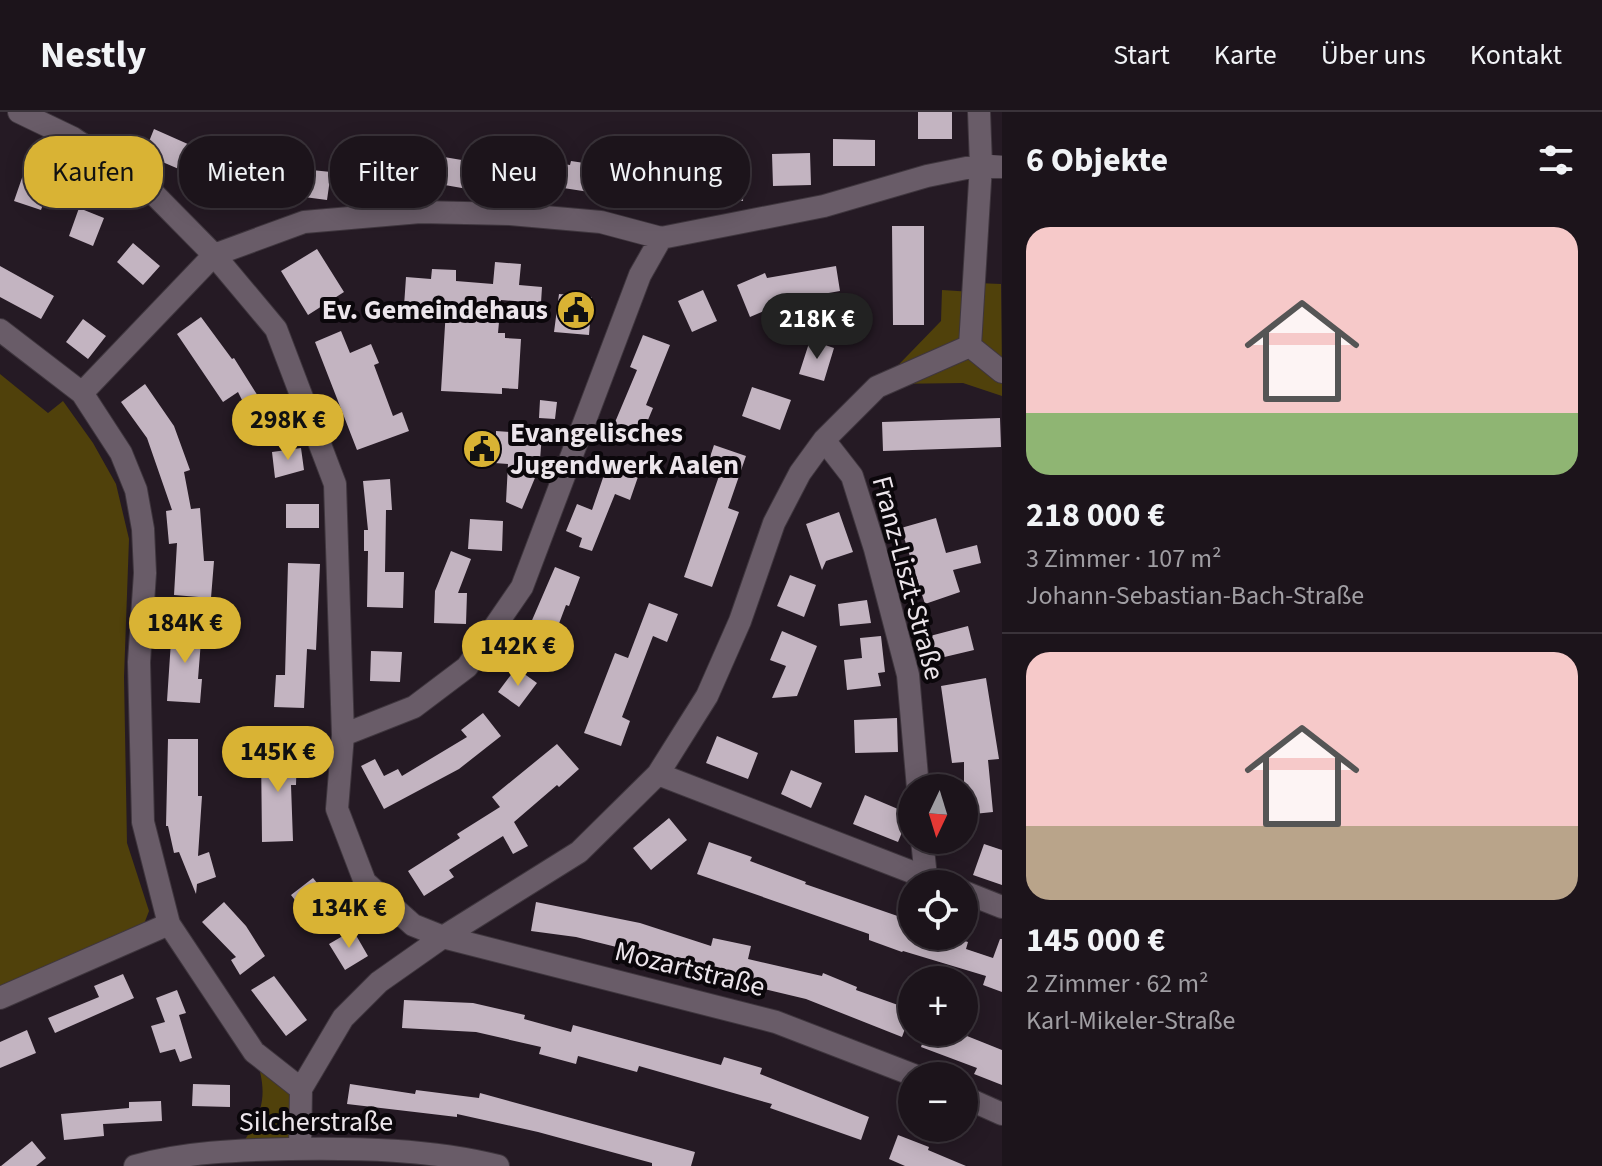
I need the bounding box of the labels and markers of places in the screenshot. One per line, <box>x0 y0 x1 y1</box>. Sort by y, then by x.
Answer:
public building icon: Ev. Gemeindehaus <box>555 289 597 331</box>
place label: Ev. Gemeindehaus <box>322 290 548 330</box>
pin: 218K € <box>752 293 882 361</box>
pin: 298K € <box>223 394 353 462</box>
place label: Evangelisches Jugendwerk Aalen <box>510 413 739 485</box>
public building icon: Evangelisches Jugendwerk Aalen <box>461 428 503 470</box>
pin: 184K € <box>120 597 250 665</box>
pin: 142K € <box>453 620 583 688</box>
pin: 145K € <box>213 726 343 794</box>
pin: 134K € <box>284 882 414 950</box>

